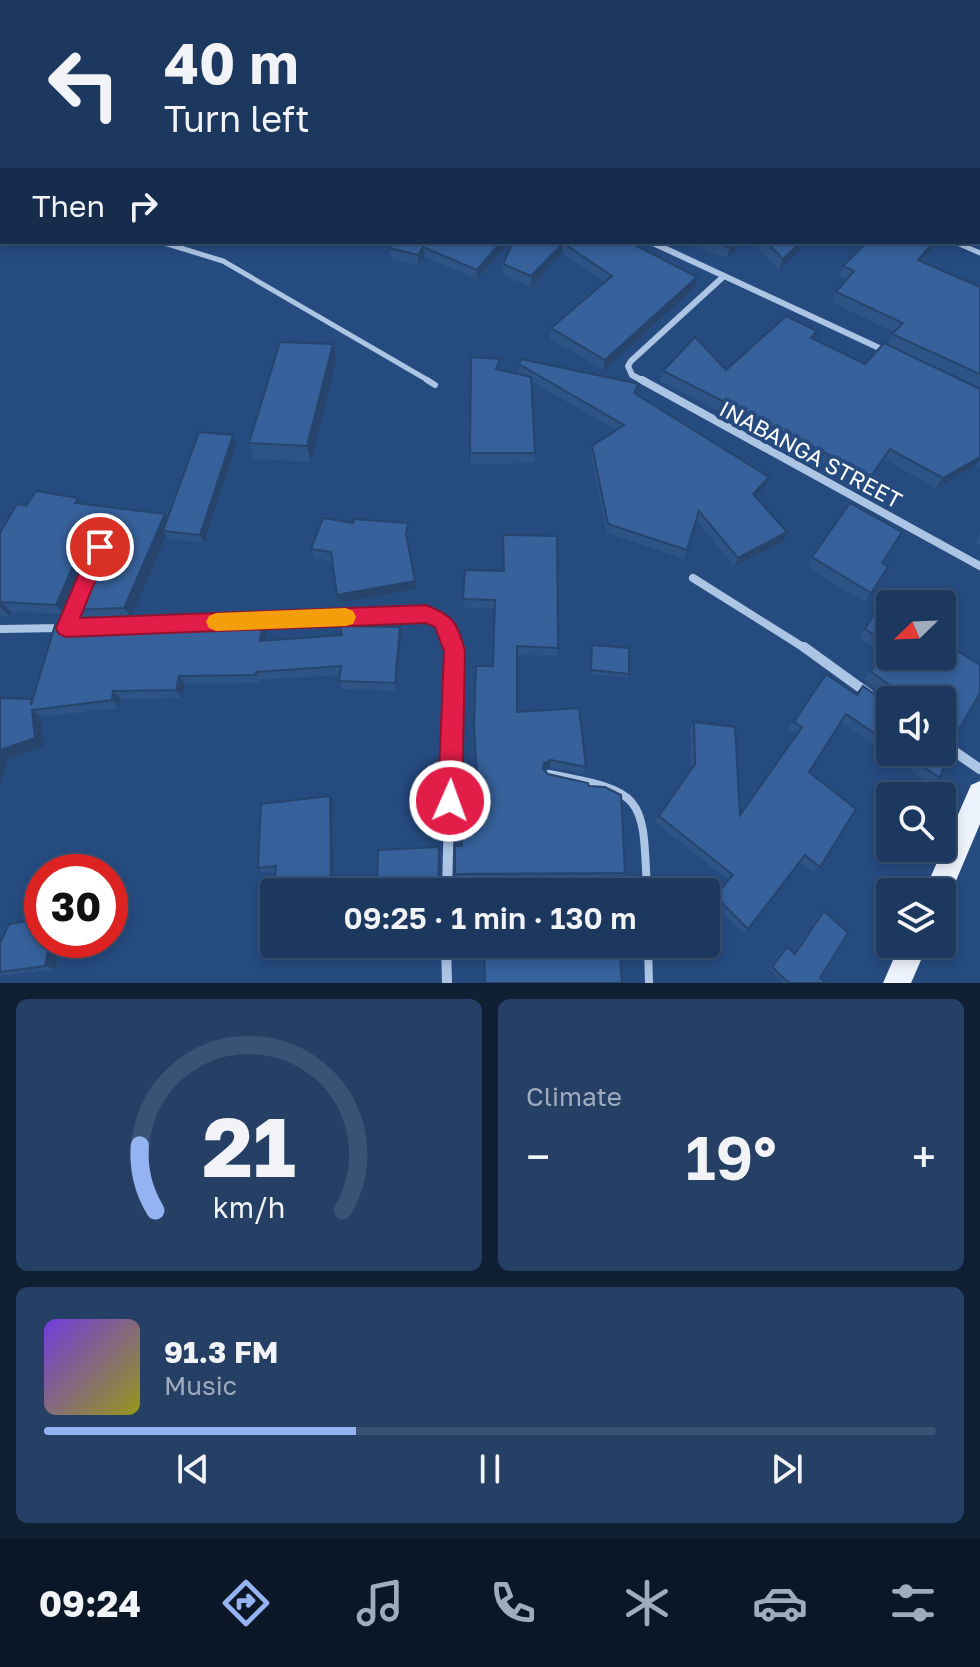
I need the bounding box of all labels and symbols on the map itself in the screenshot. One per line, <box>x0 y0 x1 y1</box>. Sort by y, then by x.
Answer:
street label: INABANGA STREET <box>715 395 907 514</box>
pin <box>66 513 134 581</box>
north arrow <box>876 590 956 670</box>
position arrow <box>408 759 492 843</box>
speed limit sign: 30 <box>24 854 128 958</box>

